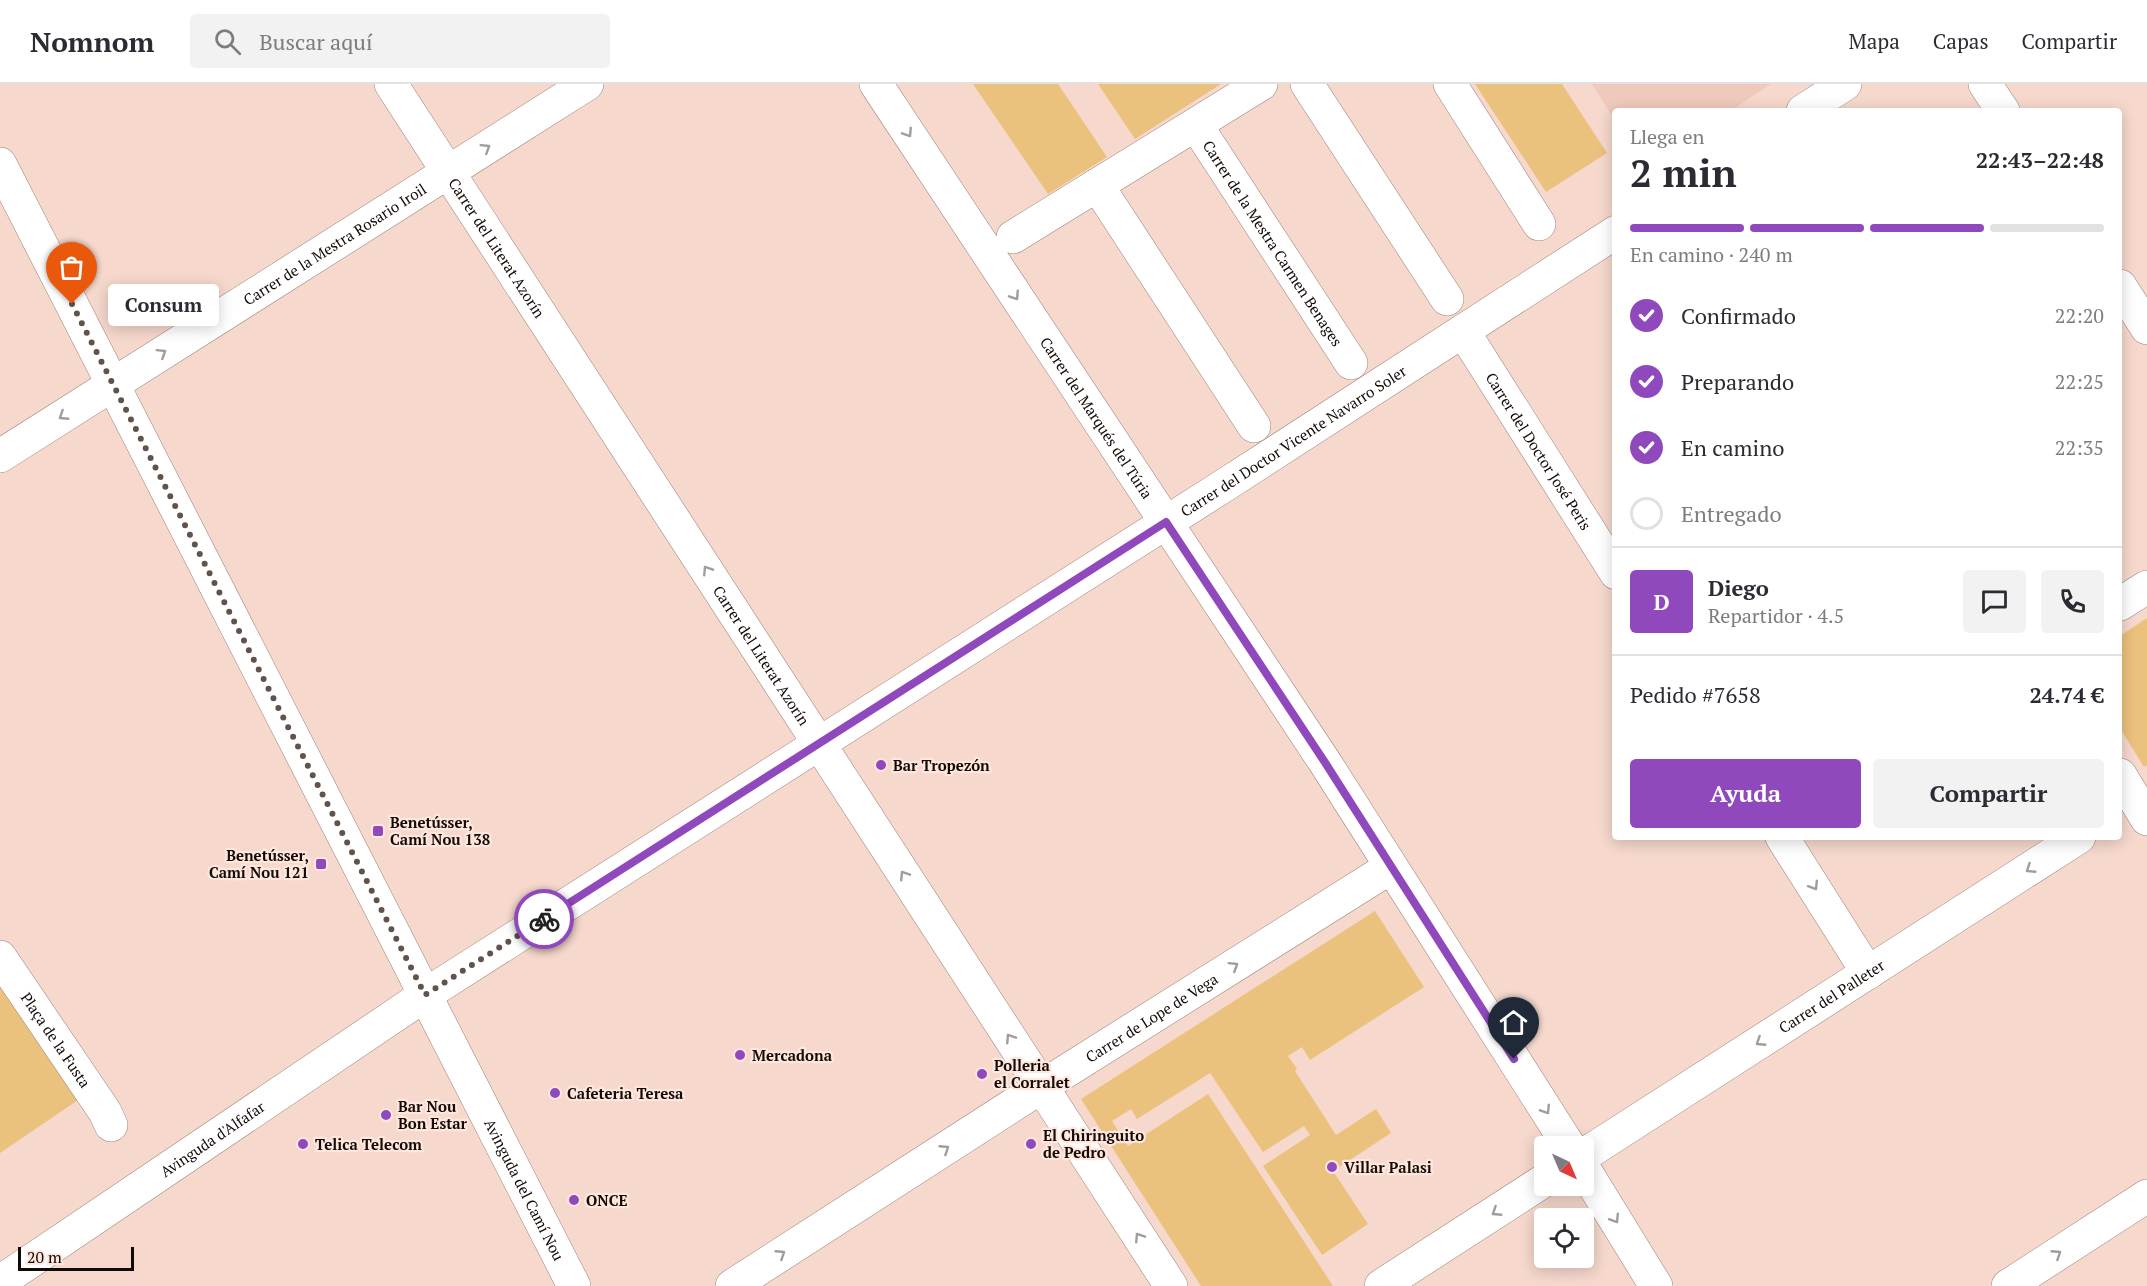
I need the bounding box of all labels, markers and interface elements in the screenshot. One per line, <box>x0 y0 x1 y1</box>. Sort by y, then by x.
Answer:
search box <box>190 14 610 68</box>
text: Nomnom <box>30 23 154 60</box>
icon: search <box>211 25 244 58</box>
text: Buscar aquí <box>259 27 373 56</box>
text: Mapa <box>1848 27 1900 55</box>
text: Capas <box>1933 27 1989 55</box>
text: Compartir <box>2022 27 2117 55</box>
text: Llega en <box>1630 123 1704 150</box>
one-way arrow <box>901 126 912 137</box>
street label: Carrer de la Mestra Carmen Benages <box>1199 136 1347 350</box>
one-way arrow <box>480 143 490 155</box>
text: 22:43–22:48 <box>1976 145 2104 174</box>
text: 2 min <box>1630 146 1737 198</box>
street label: Carrer del Literat Azorín <box>444 174 550 321</box>
street label: Carrer de la Mestra Rosario Iroil <box>239 179 430 309</box>
text: En camino · 240 m <box>1630 241 1793 268</box>
pin <box>46 242 97 304</box>
icon: bag <box>55 251 88 284</box>
callout: Consum <box>108 283 219 325</box>
one-way arrow <box>1008 289 1019 300</box>
text: Consum <box>125 291 202 318</box>
icon: check <box>1630 299 1663 332</box>
text: Confirmado <box>1681 301 1796 330</box>
text: 22:20 <box>2055 302 2104 329</box>
street label: Carrer del Marqués del Túria <box>1036 333 1158 503</box>
one-way arrow <box>155 349 166 360</box>
street label: Carrer del Doctor Vicente Navarro Soler <box>1176 360 1410 521</box>
icon: check <box>1630 365 1663 398</box>
text: Preparando <box>1681 367 1794 396</box>
street label: Carrer del Doctor José Peris <box>1482 368 1596 534</box>
text: 22:25 <box>2055 368 2104 395</box>
one-way arrow <box>59 409 70 420</box>
icon: check <box>1630 431 1663 464</box>
text: En camino <box>1681 433 1784 462</box>
text: 22:35 <box>2055 434 2104 461</box>
text: Entregado <box>1681 499 1782 528</box>
one-way arrow <box>703 566 714 577</box>
button: chat <box>1963 570 2026 633</box>
button: phone <box>2041 570 2104 633</box>
text: Diego <box>1708 573 1769 602</box>
street label: Carrer del Literat Azorín <box>709 582 814 729</box>
text: D <box>1653 587 1670 616</box>
text: Repartidor · 4.5 <box>1708 602 1844 629</box>
text: Pedido #7658 <box>1630 680 1761 709</box>
text: 24.74 € <box>2029 680 2104 709</box>
place label: Bar Tropezón <box>893 755 990 775</box>
marker: Bar Tropezón <box>874 758 888 772</box>
button: Ayuda <box>1630 759 1861 828</box>
button: Compartir <box>1873 759 2104 828</box>
place label: Benetússer, Camí Nou 138 <box>390 812 490 849</box>
marker: Benetússer, Camí Nou 138 <box>371 824 385 838</box>
place label: Benetússer, Camí Nou 121 <box>209 845 309 882</box>
marker: Benetússer, Camí Nou 121 <box>314 857 328 871</box>
one-way arrow <box>2025 861 2036 872</box>
one-way arrow <box>900 870 911 881</box>
one-way arrow <box>1806 880 1817 891</box>
courier <box>514 889 574 949</box>
icon: bike <box>528 903 561 936</box>
street label: Carrer del Palleter <box>1775 955 1888 1037</box>
one-way arrow <box>1228 962 1238 974</box>
street label: Carrer de Lope de Vega <box>1082 968 1222 1067</box>
street label: Plaça de la Fusta <box>17 988 96 1092</box>
pin <box>1488 997 1539 1059</box>
icon: home <box>1497 1006 1530 1039</box>
one-way arrow <box>1006 1034 1017 1045</box>
one-way arrow <box>1755 1035 1766 1046</box>
place label: Mercadona <box>752 1045 833 1065</box>
marker: Mercadona <box>733 1048 747 1062</box>
place label: Polleria el Corralet <box>994 1055 1070 1092</box>
marker: Polleria el Corralet <box>975 1067 989 1081</box>
place label: Cafeteria Teresa <box>567 1083 684 1103</box>
marker: Cafeteria Teresa <box>548 1086 562 1100</box>
street label: Avinguda d'Alfafar <box>156 1096 269 1181</box>
place label: Bar Nou Bon Estar <box>398 1096 468 1133</box>
one-way arrow <box>1539 1104 1551 1114</box>
marker: Bar Nou Bon Estar <box>379 1108 393 1122</box>
street label: Avinguda del Camí Nou <box>480 1115 569 1264</box>
place label: El Chiringuito de Pedro <box>1043 1125 1144 1162</box>
place label: Telica Telecom <box>315 1134 422 1154</box>
north arrow <box>1534 1136 1594 1196</box>
map controls <box>1534 1136 1594 1268</box>
marker: Telica Telecom <box>296 1137 310 1151</box>
marker: El Chiringuito de Pedro <box>1024 1137 1038 1151</box>
one-way arrow <box>938 1145 949 1156</box>
place label: Villar Palasi <box>1344 1157 1432 1177</box>
marker: Villar Palasi <box>1325 1160 1339 1174</box>
place label: ONCE <box>586 1190 628 1210</box>
marker: ONCE <box>567 1193 581 1207</box>
one-way arrow <box>1492 1204 1502 1216</box>
button: locate <box>1534 1208 1594 1268</box>
one-way arrow <box>1607 1213 1619 1223</box>
one-way arrow <box>1135 1233 1147 1243</box>
scale bar <box>18 1244 134 1272</box>
text: 20 m <box>27 1246 62 1268</box>
one-way arrow <box>775 1250 785 1262</box>
one-way arrow <box>2050 1250 2061 1261</box>

